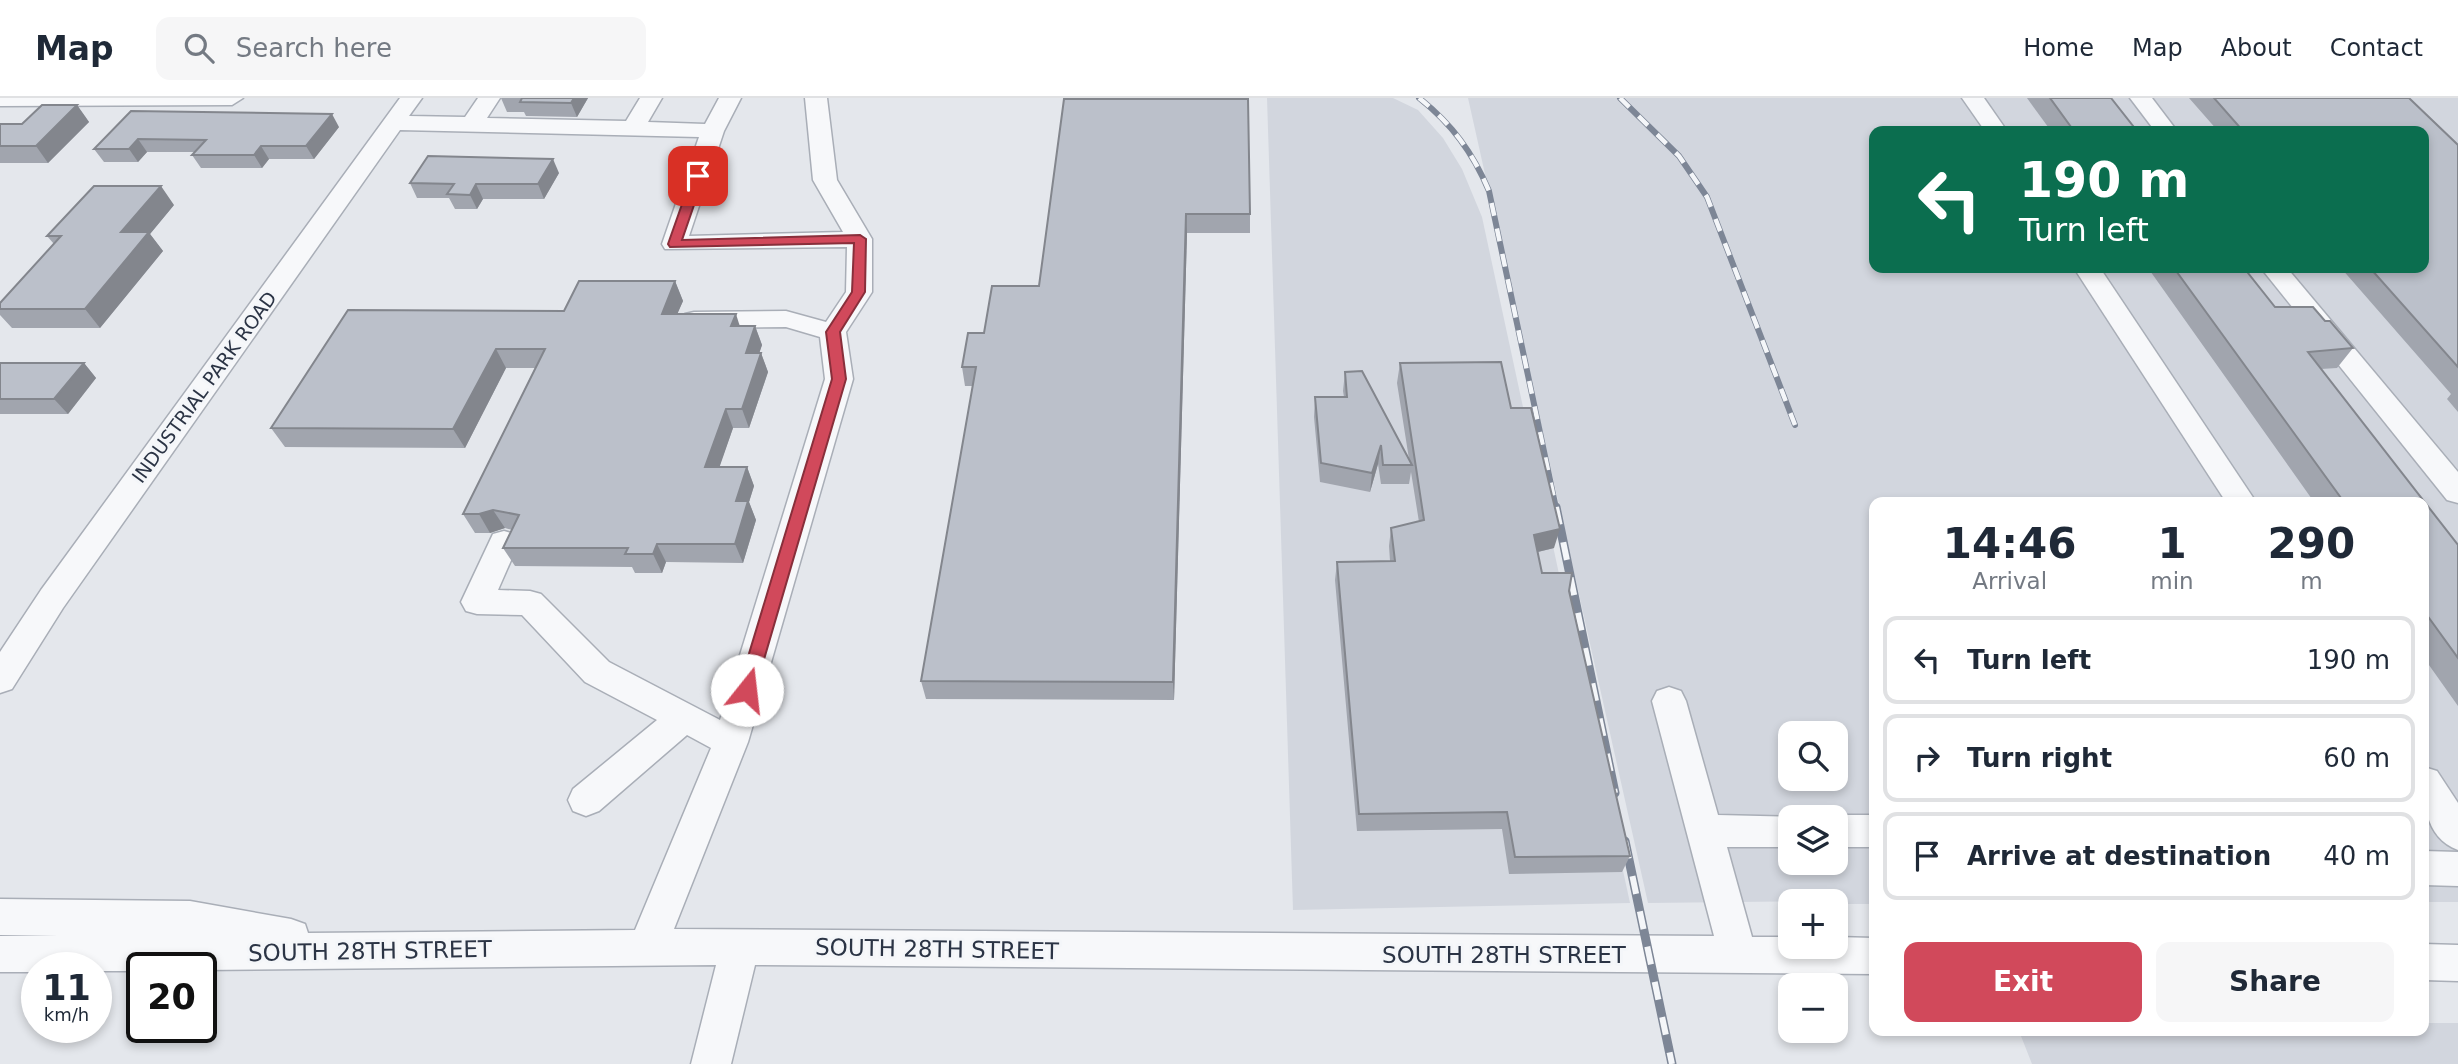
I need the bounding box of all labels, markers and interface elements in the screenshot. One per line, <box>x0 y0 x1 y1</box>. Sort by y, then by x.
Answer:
search box <box>156 17 646 80</box>
text: Map <box>35 29 114 68</box>
icon: search <box>180 29 218 67</box>
text: Search here <box>236 33 392 63</box>
text: Home <box>2023 34 2094 62</box>
text: Map <box>2132 34 2183 62</box>
text: About <box>2221 34 2292 62</box>
text: Contact <box>2330 34 2423 62</box>
pin <box>668 146 728 206</box>
text: 190 m <box>2019 152 2189 209</box>
icon: left <box>1904 154 1995 245</box>
icon: arrive <box>679 157 717 195</box>
text: Turn left <box>2019 211 2149 249</box>
street label: INDUSTRIAL PARK ROAD <box>127 287 281 487</box>
text: 14:46 <box>1943 519 2077 568</box>
text: 1 <box>2157 519 2187 568</box>
text: 290 <box>2268 519 2355 568</box>
text: Arrival <box>1972 568 2047 594</box>
text: min <box>2150 568 2194 594</box>
text: m <box>2300 568 2323 594</box>
icon: left <box>1908 641 1946 679</box>
text: Turn left <box>1967 645 2091 675</box>
text: 190 m <box>2307 645 2390 675</box>
position arrow <box>710 653 784 727</box>
map controls <box>1778 721 1848 1043</box>
button: search <box>1778 721 1848 791</box>
icon: right <box>1908 739 1946 777</box>
text: Turn right <box>1967 743 2112 773</box>
text: 60 m <box>2323 743 2390 773</box>
button: layers <box>1778 805 1848 875</box>
icon: arrive <box>1908 837 1946 875</box>
text: Arrive at destination <box>1967 841 2271 871</box>
text: 40 m <box>2323 841 2390 871</box>
button: + <box>1778 889 1848 959</box>
street label: SOUTH 28TH STREET <box>815 934 1060 964</box>
street label: SOUTH 28TH STREET <box>248 936 493 966</box>
street label: SOUTH 28TH STREET <box>1382 942 1627 968</box>
button: Exit <box>1904 942 2142 1022</box>
button: Share <box>2156 942 2394 1022</box>
speed limit sign: 20 <box>126 952 217 1043</box>
text: 11 <box>42 968 91 1008</box>
button: − <box>1778 973 1848 1043</box>
text: km/h <box>44 1004 89 1025</box>

